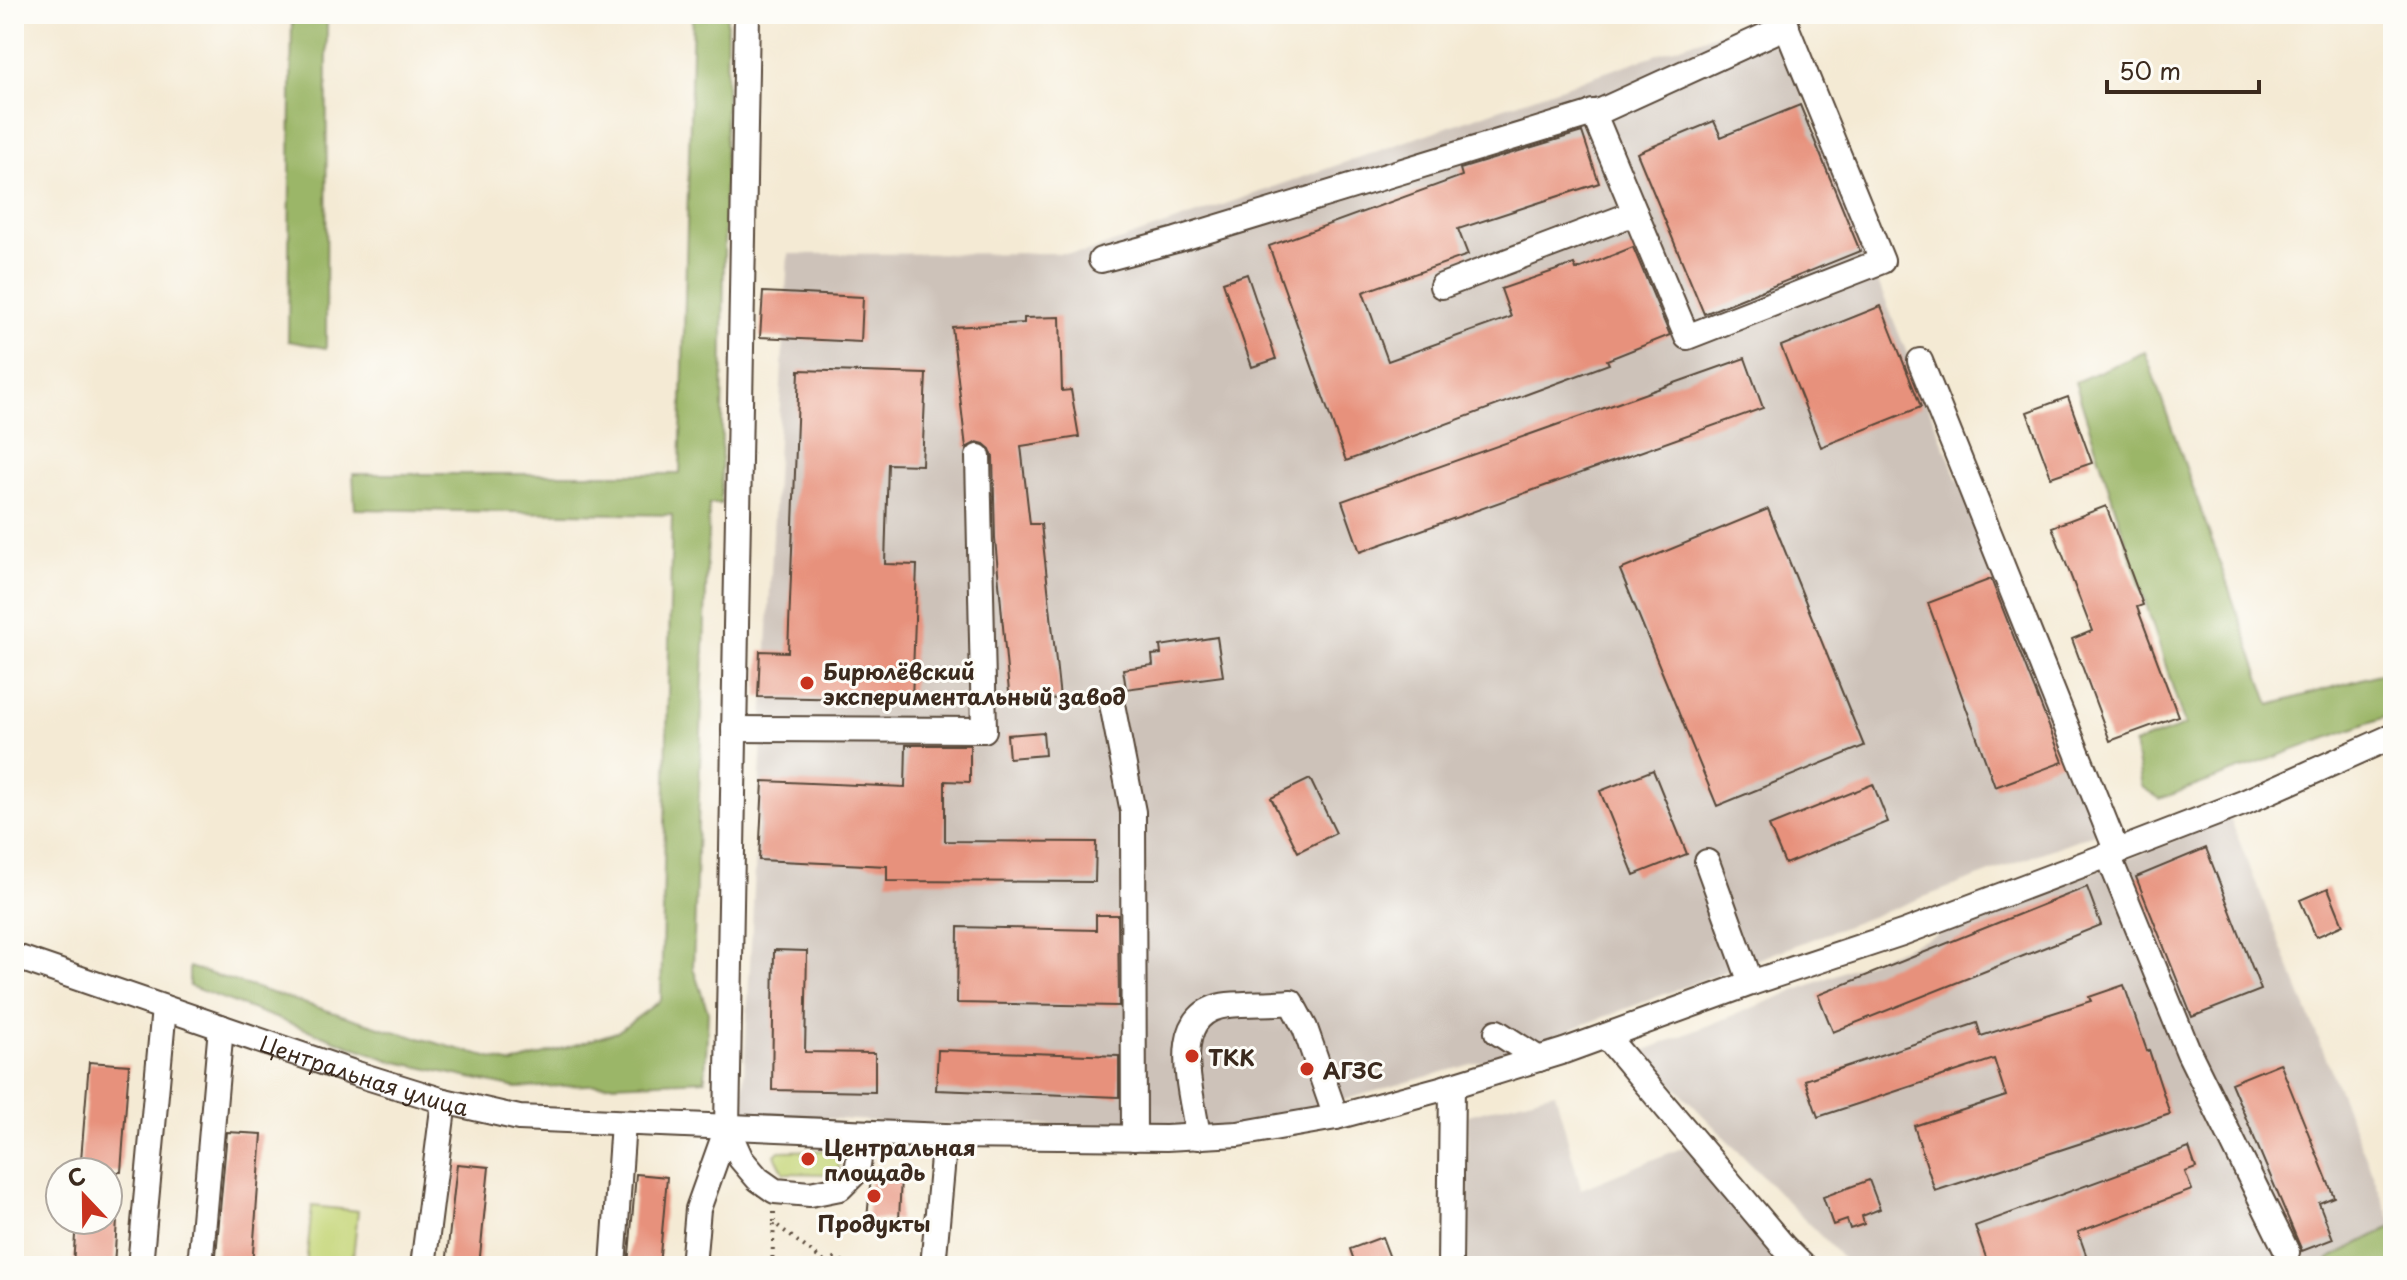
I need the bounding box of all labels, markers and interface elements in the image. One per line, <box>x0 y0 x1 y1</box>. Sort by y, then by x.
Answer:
scale bar <box>2107 44 2259 94</box>
text: 50 m <box>2119 52 2181 88</box>
place label: Бирюлёвский экспериментальный завод <box>823 654 1126 712</box>
marker: Бирюлёвский экспериментальный завод <box>798 674 816 692</box>
street label: Центральная улица <box>256 1025 472 1123</box>
place label: ТКК <box>1208 1040 1255 1073</box>
marker: ТКК <box>1183 1047 1201 1065</box>
place label: АГЗС <box>1323 1053 1383 1086</box>
marker: АГЗС <box>1298 1060 1316 1078</box>
place label: Центральная площадь <box>824 1130 976 1188</box>
marker: Центральная площадь <box>799 1150 817 1168</box>
north arrow <box>44 1156 124 1236</box>
text: С <box>62 1158 90 1194</box>
marker: Продукты <box>865 1187 883 1205</box>
place label: Продукты <box>817 1206 931 1239</box>

